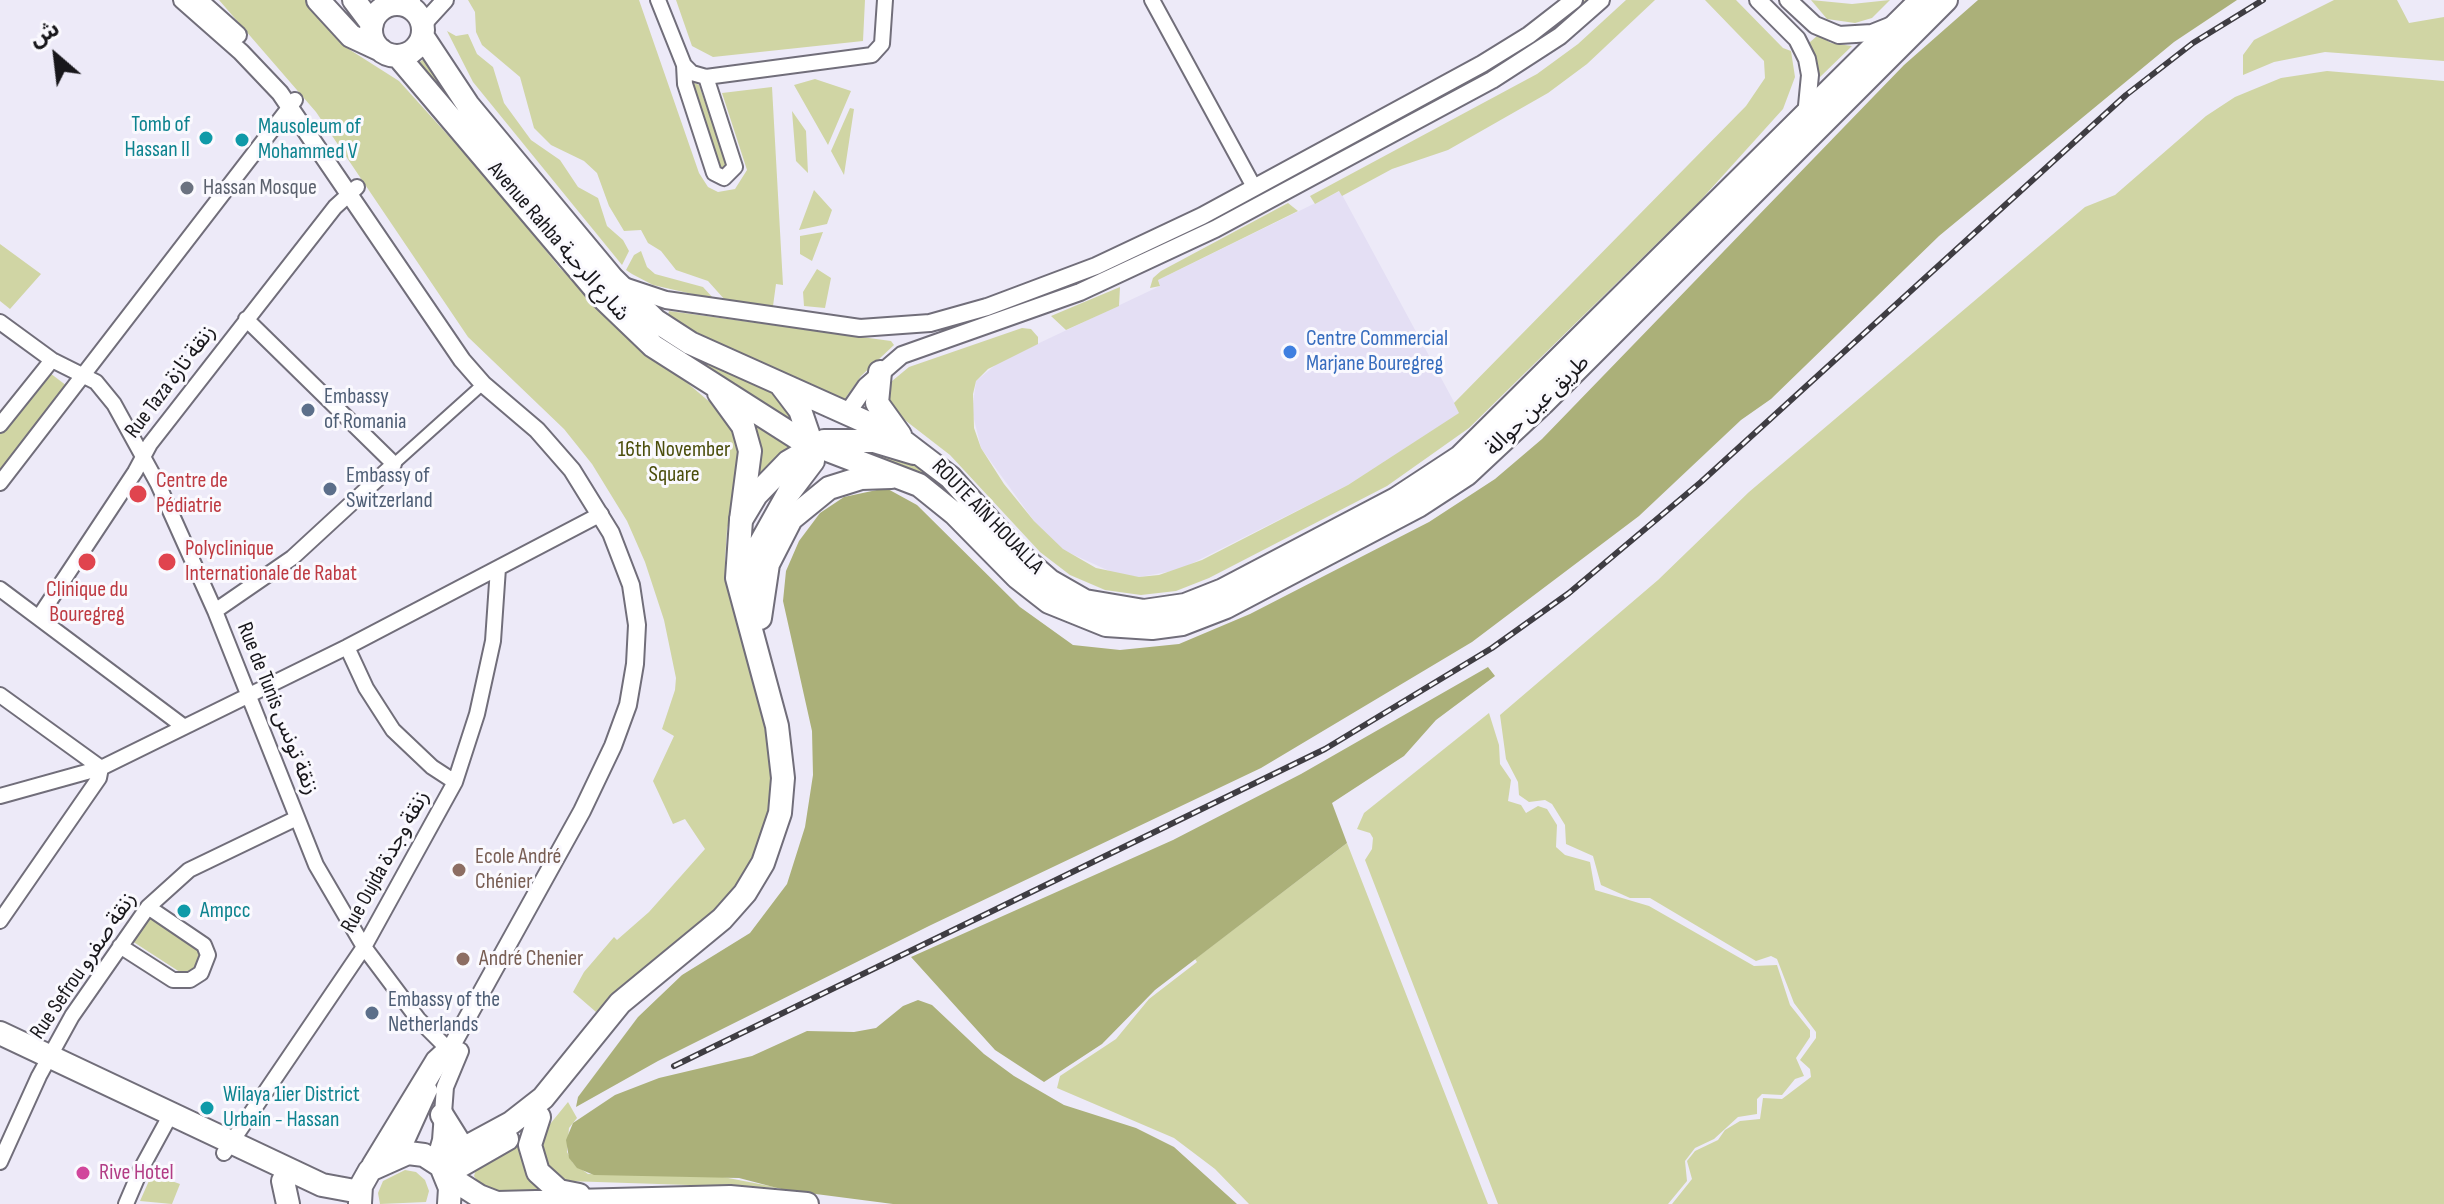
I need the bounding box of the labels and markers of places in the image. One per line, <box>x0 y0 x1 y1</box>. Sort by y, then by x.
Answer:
place label: Tomb of Hassan II <box>125 112 190 164</box>
place label: Mausoleum of Mohammed V <box>258 114 361 166</box>
marker: Tomb of Hassan II <box>197 129 215 147</box>
marker: Mausoleum of Mohammed V <box>233 131 251 149</box>
place label: Hassan Mosque <box>203 175 317 201</box>
marker: Hassan Mosque <box>178 179 196 197</box>
place label: Centre Commercial Marjane Bouregreg <box>1306 326 1448 378</box>
marker: Centre Commercial Marjane Bouregreg <box>1281 343 1299 361</box>
place label: Embassy of Romania <box>324 384 407 436</box>
marker: Embassy of Romania <box>299 401 317 419</box>
place label: Embassy of Switzerland <box>346 463 433 514</box>
place label: Centre de Pédiatrie <box>156 468 228 520</box>
marker: Embassy of Switzerland <box>321 480 339 498</box>
marker: Centre de Pédiatrie <box>127 483 149 505</box>
place label: Polyclinique Internationale de Rabat <box>185 536 357 588</box>
marker: Clinique du Bouregreg <box>76 551 98 573</box>
marker: Polyclinique Internationale de Rabat <box>156 551 178 573</box>
place label: Clinique du Bouregreg <box>46 577 128 628</box>
place label: Ecole André Chénier <box>475 844 561 896</box>
marker: Ecole André Chénier <box>450 861 468 879</box>
place label: Ampcc <box>200 898 251 924</box>
marker: Ampcc <box>175 902 193 920</box>
place label: André Chenier <box>479 946 583 972</box>
marker: André Chenier <box>454 950 472 968</box>
place label: Embassy of the Netherlands <box>388 987 500 1038</box>
marker: Embassy of the Netherlands <box>363 1004 381 1022</box>
place label: Wilaya 1ier District Urbain - Hassan <box>223 1082 360 1134</box>
marker: Wilaya 1ier District Urbain - Hassan <box>198 1099 216 1117</box>
place label: Rive Hotel <box>99 1160 174 1186</box>
marker: Rive Hotel <box>74 1164 92 1182</box>

